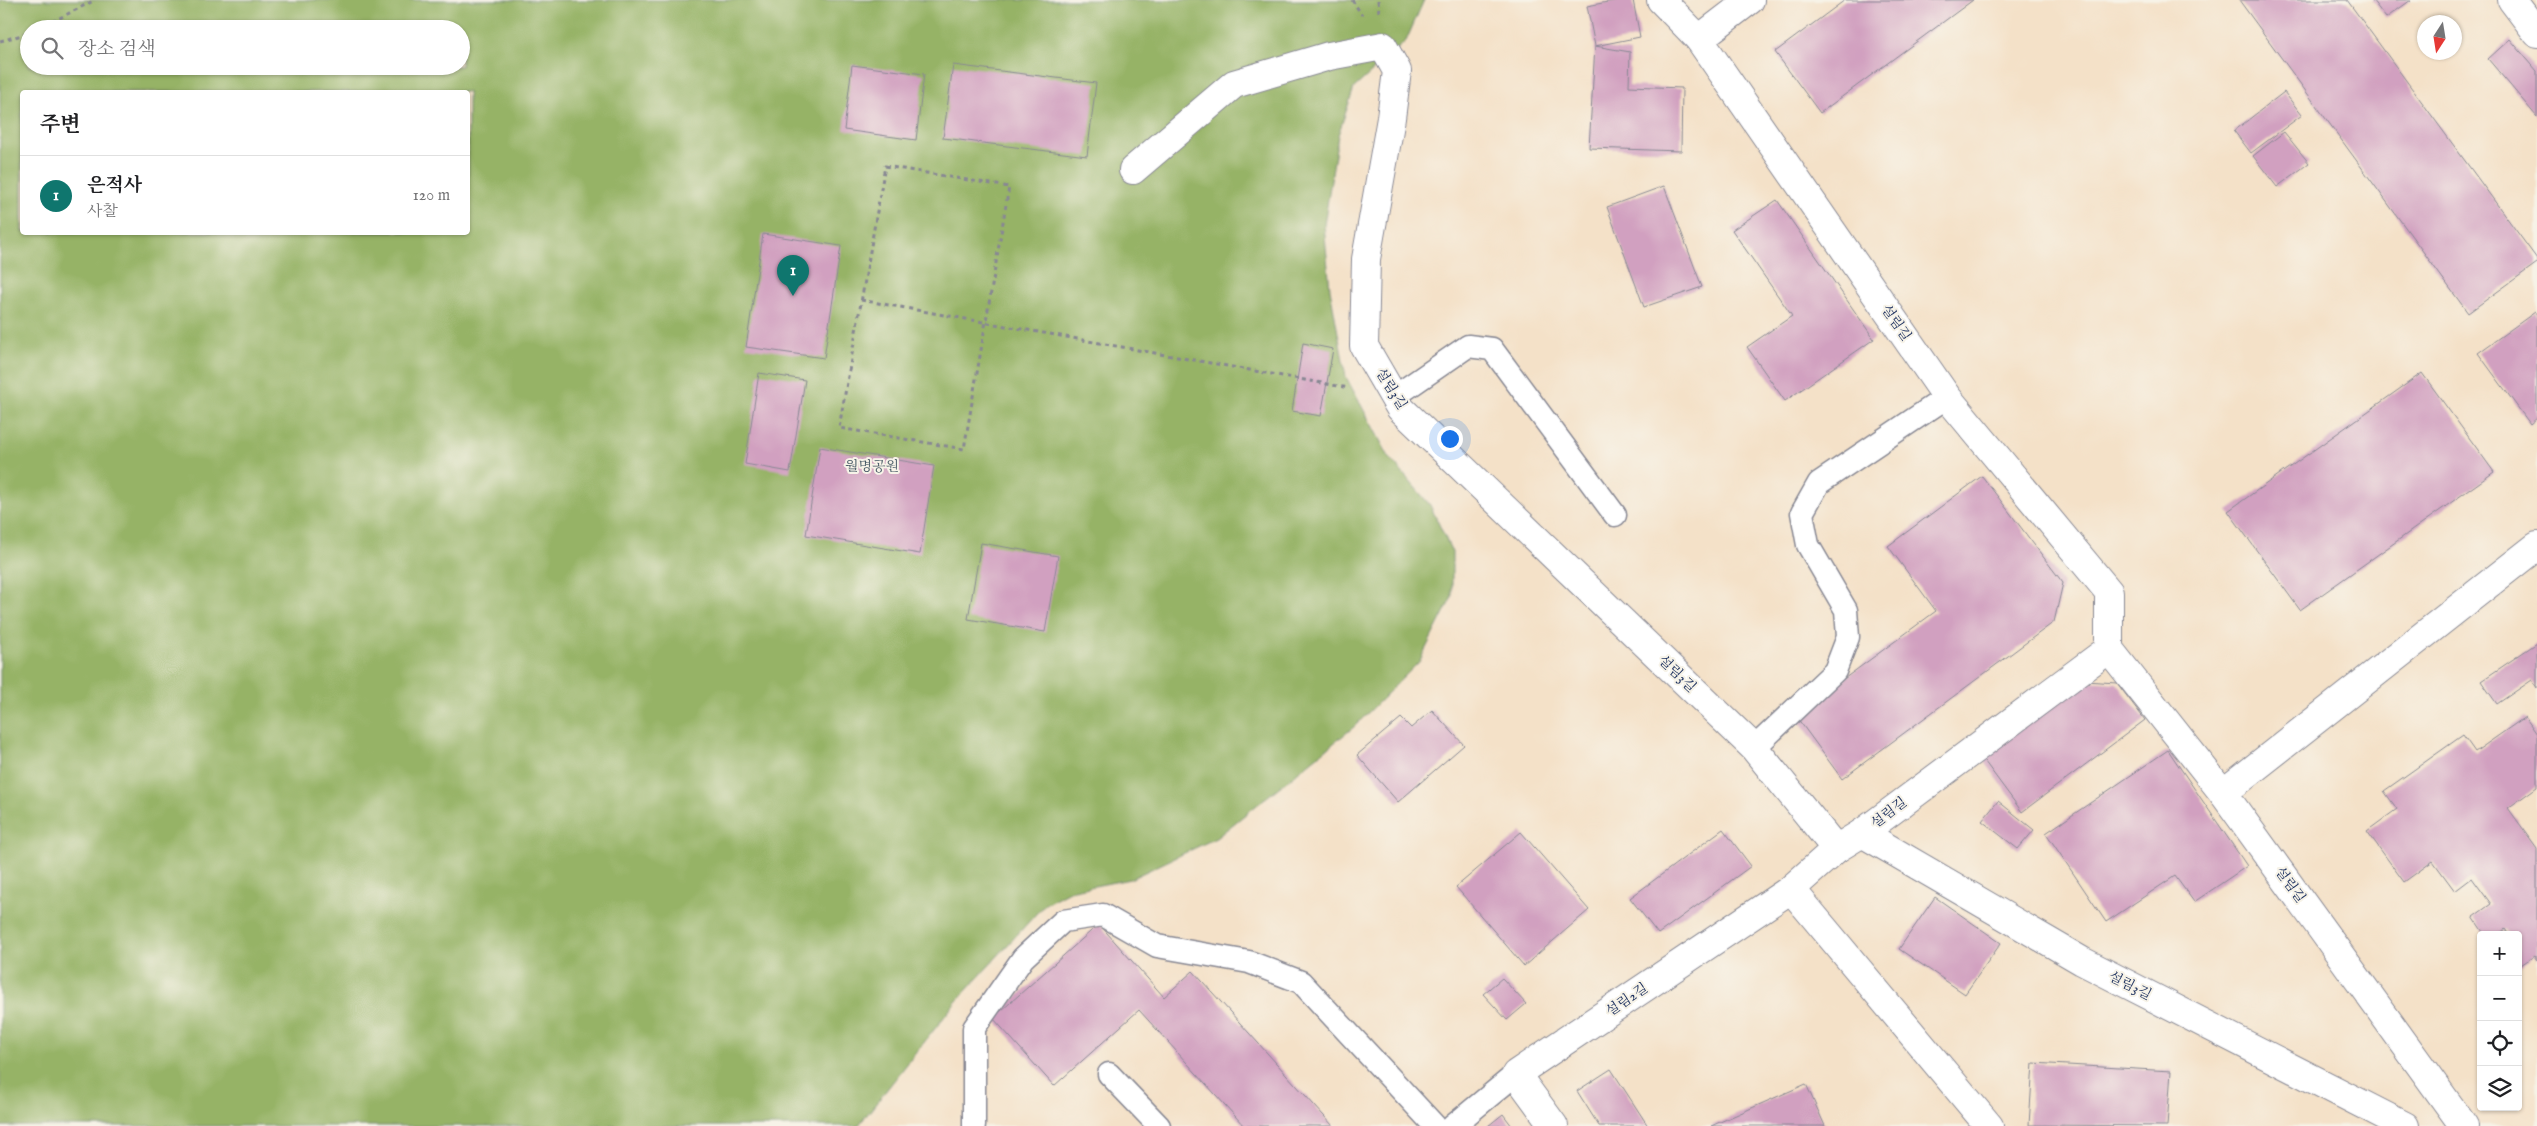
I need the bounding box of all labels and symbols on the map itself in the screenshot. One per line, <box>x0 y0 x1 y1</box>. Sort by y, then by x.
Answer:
north arrow <box>2417 15 2462 60</box>
pin: 1 <box>777 255 809 296</box>
street label: 설림길 <box>1877 301 1915 345</box>
street label: 설림3길 <box>1371 365 1411 413</box>
your location <box>1437 426 1463 452</box>
park label: 월명공원 <box>845 458 899 476</box>
street label: 설림3길 <box>1654 652 1700 696</box>
street label: 설림길 <box>1867 794 1911 832</box>
street label: 설림길 <box>2271 863 2309 907</box>
street label: 설림3길 <box>2106 968 2154 1004</box>
street label: 설림2길 <box>1602 979 1652 1021</box>

